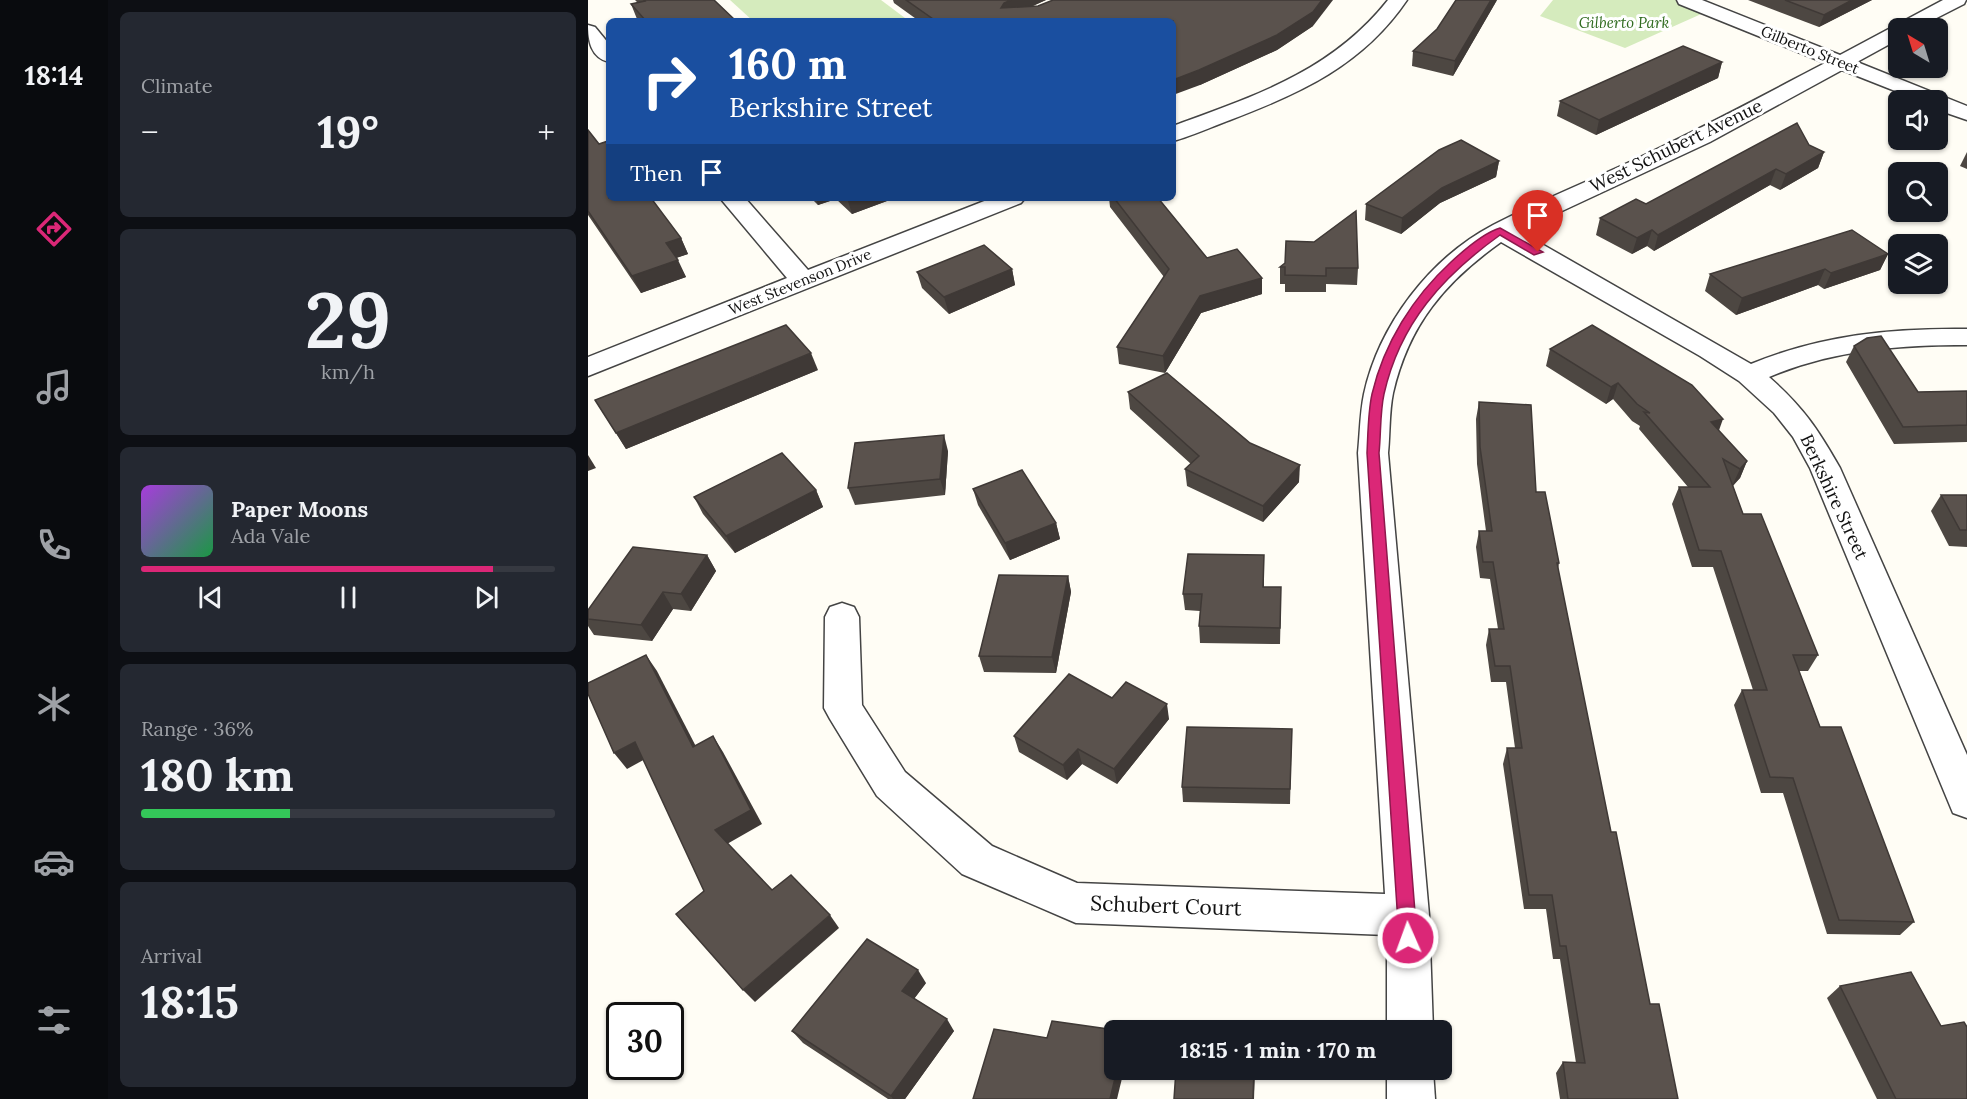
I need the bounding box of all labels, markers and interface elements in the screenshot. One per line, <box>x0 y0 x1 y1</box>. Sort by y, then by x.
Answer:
park label: Gilberto Park <box>1579 13 1670 32</box>
north arrow <box>1888 18 1948 78</box>
map controls <box>1888 18 1948 294</box>
street label: Gilberto Street <box>1758 21 1862 78</box>
text: 160 m <box>729 37 847 91</box>
icon: right <box>630 42 708 120</box>
text: 18:14 <box>25 58 83 92</box>
text: Climate <box>141 73 213 98</box>
text: Berkshire Street <box>729 90 933 124</box>
button: sound <box>1888 90 1948 150</box>
street label: West Schubert Avenue <box>1586 94 1766 197</box>
text: 19° <box>317 103 379 160</box>
text: − <box>141 111 159 153</box>
text: + <box>537 111 555 153</box>
icon: arrive <box>695 156 728 189</box>
text: Then <box>630 159 683 187</box>
button: search <box>1888 162 1948 222</box>
pin <box>1512 190 1563 252</box>
icon: arrive <box>1521 199 1554 232</box>
icon: directions <box>33 208 75 250</box>
button: layers <box>1888 234 1948 294</box>
street label: West Stevenson Drive <box>726 244 874 319</box>
text: 29 <box>305 270 391 369</box>
text: km/h <box>321 359 375 384</box>
icon: music <box>33 366 75 408</box>
street label: Berkshire Street <box>1795 430 1874 563</box>
text: Paper Moons <box>231 495 368 523</box>
text: Ada Vale <box>231 523 310 548</box>
icon: phone <box>33 524 75 566</box>
icon: previous <box>194 581 227 614</box>
icon: pause <box>332 581 365 614</box>
icon: next <box>470 581 503 614</box>
icon: climate <box>33 683 75 725</box>
text: Range · 36% <box>141 716 253 741</box>
text: 180 km <box>141 746 294 803</box>
icon: car <box>33 841 75 883</box>
street label: Schubert Court <box>1090 889 1243 922</box>
position arrow <box>1376 906 1440 970</box>
text: Arrival <box>141 943 202 968</box>
text: 18:15 <box>141 973 239 1030</box>
icon: filters <box>33 999 75 1041</box>
speed limit sign: 30 <box>606 1002 684 1080</box>
text: 18:15 · 1 min · 170 m <box>1180 1036 1376 1064</box>

